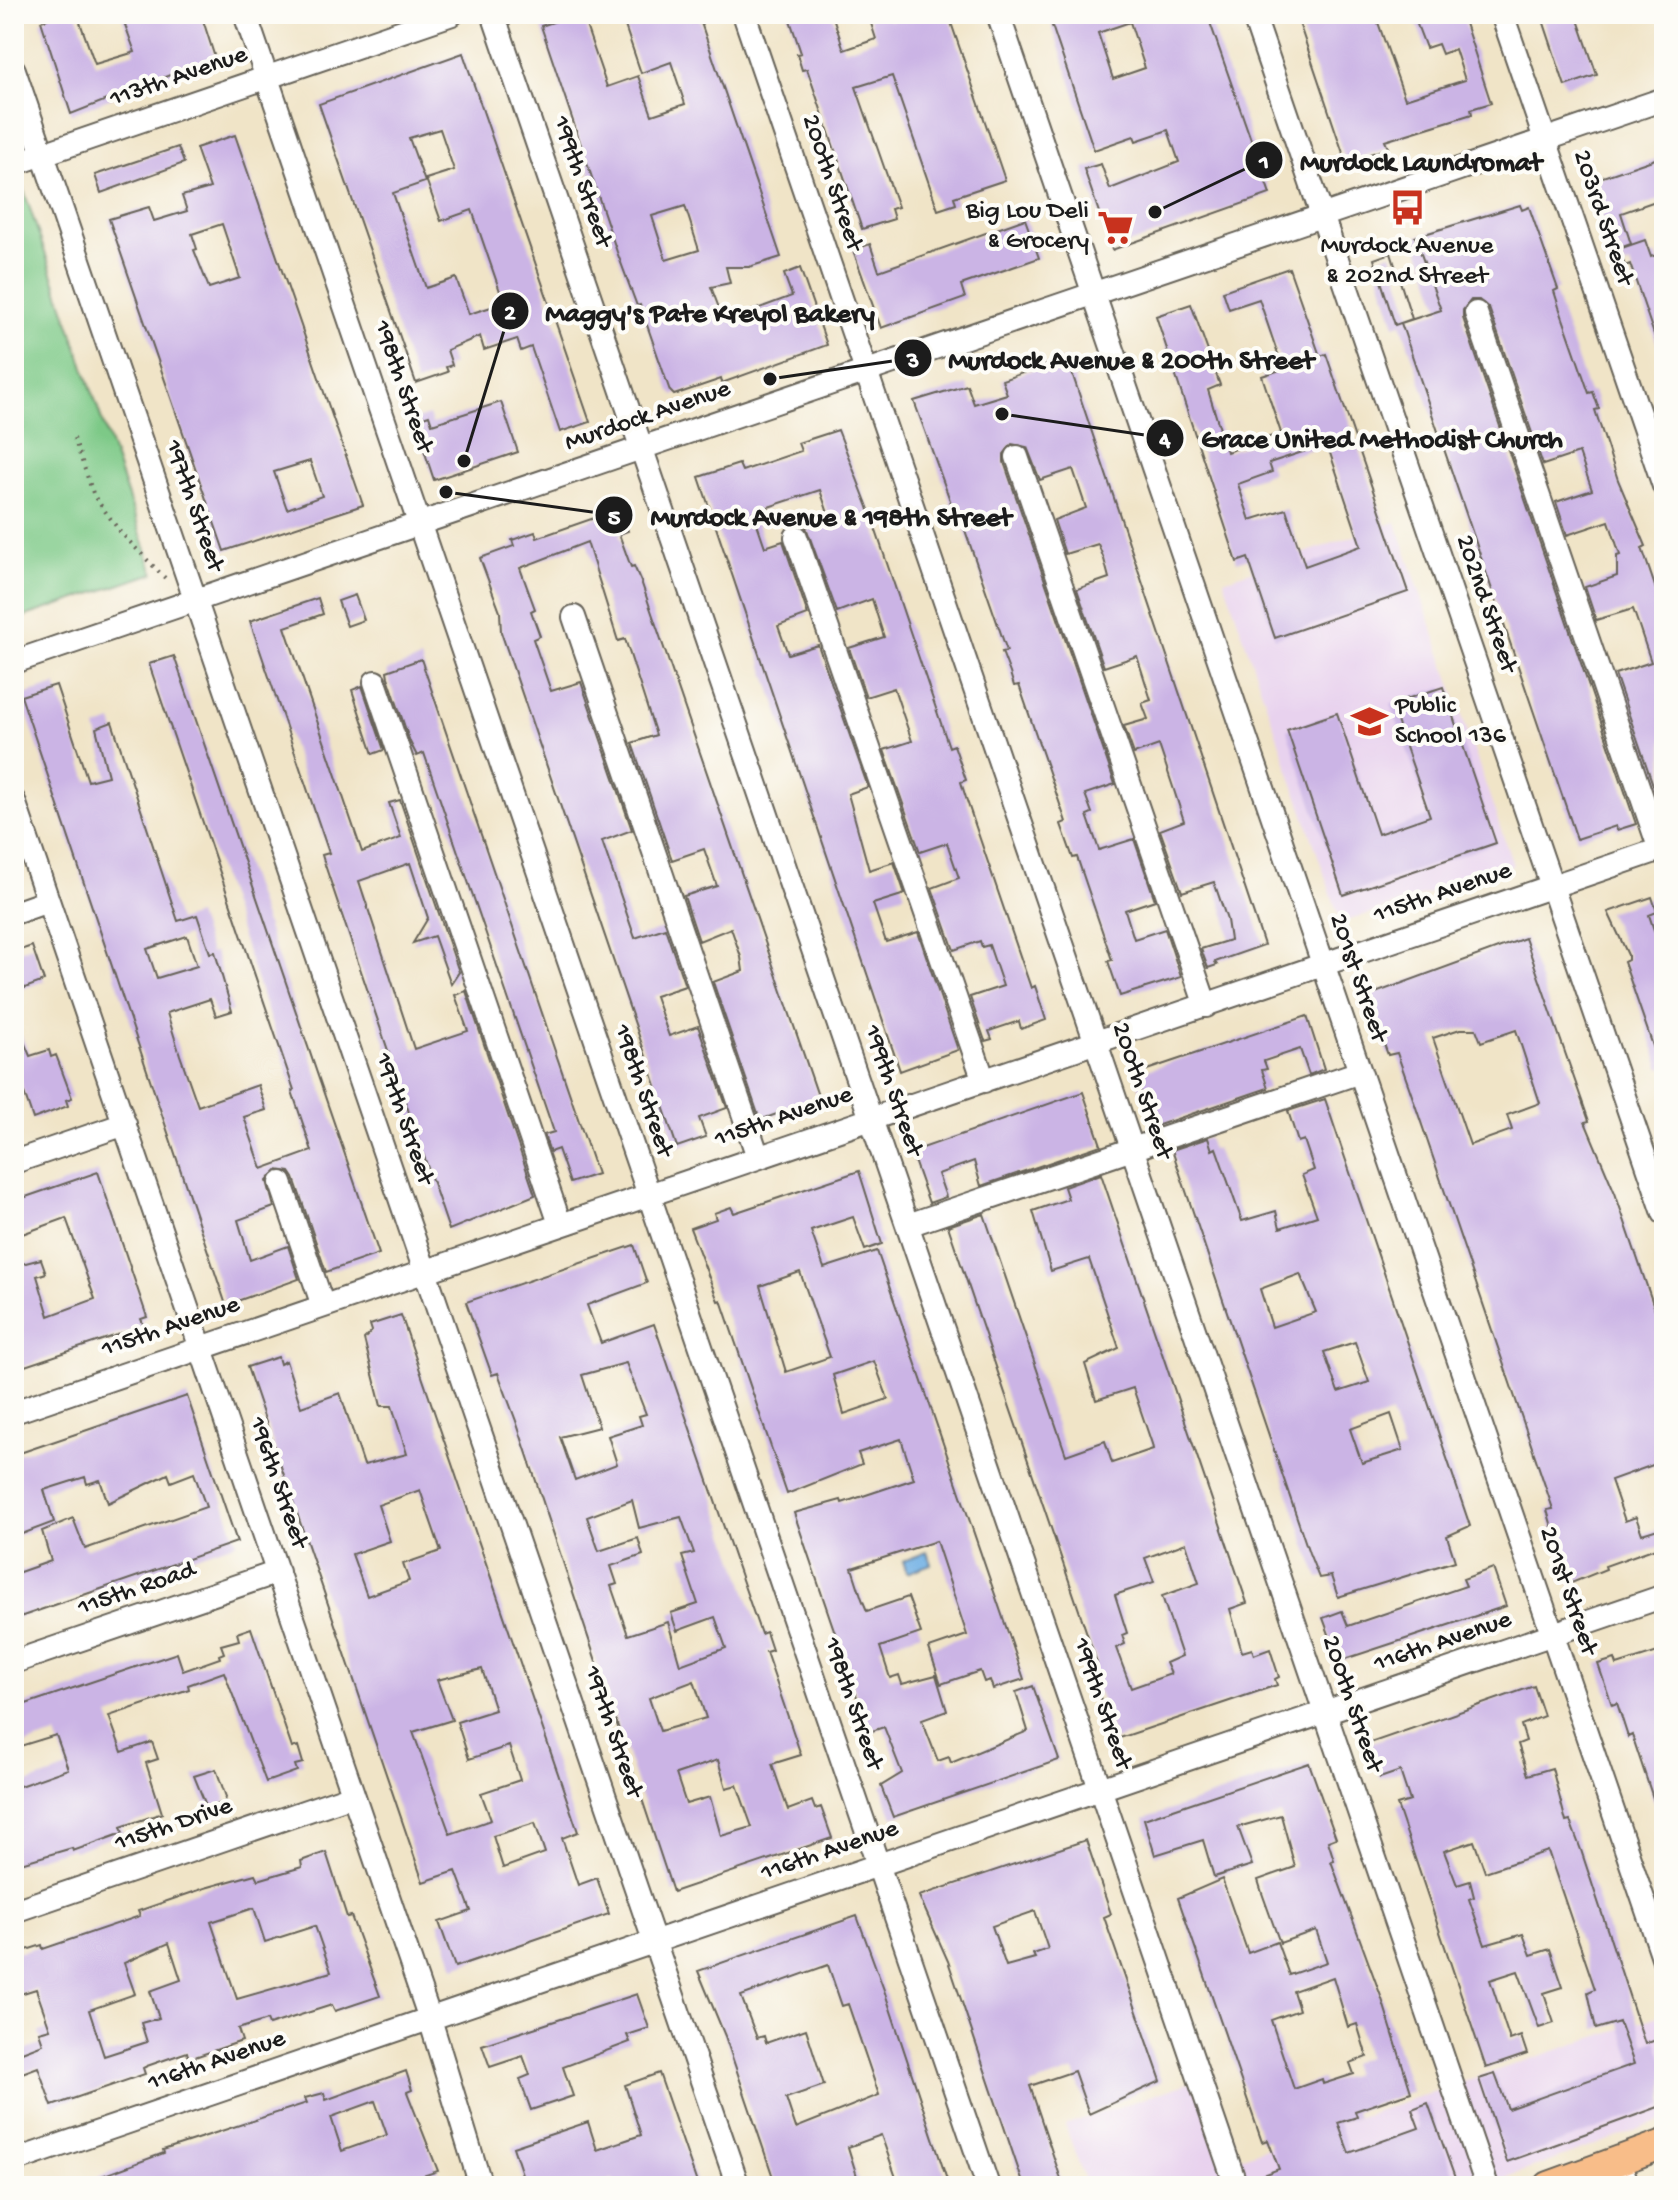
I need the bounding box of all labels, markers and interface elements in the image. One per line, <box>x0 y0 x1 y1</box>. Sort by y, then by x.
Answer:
street label: 113th Avenue <box>105 40 252 116</box>
street label: 199th Street <box>544 111 619 254</box>
street label: 200th Street <box>793 111 870 258</box>
callout: Murdock Laundromat <box>1244 134 1558 186</box>
street label: 203rd Street <box>1564 146 1640 292</box>
text: Murdock Laundromat <box>1300 148 1545 181</box>
text: 1 <box>1258 149 1269 178</box>
bus stop icon: Murdock Avenue & 202nd Street <box>1388 189 1426 227</box>
place label: Big Lou Deli & Grocery <box>965 197 1089 258</box>
supermarket icon: Big Lou Deli & Grocery <box>1096 208 1134 246</box>
place label: Murdock Avenue & 202nd Street <box>1321 232 1494 293</box>
callout: Maggy's Pate Kreyol Bakery <box>490 285 891 337</box>
text: Maggy's Pate Kreyol Bakery <box>545 299 875 332</box>
text: 2 <box>504 300 516 329</box>
street label: 198th Street <box>365 316 440 459</box>
callout: Murdock Avenue & 200th Street <box>893 332 1330 384</box>
text: Murdock Avenue & 200th Street <box>948 346 1316 379</box>
text: 3 <box>906 348 919 377</box>
street label: Murdock Avenue <box>561 374 735 460</box>
callout: Grace United Methodist Church <box>1145 412 1579 464</box>
text: Grace United Methodist Church <box>1201 425 1563 458</box>
text: 4 <box>1158 427 1171 456</box>
street label: 197th Street <box>156 435 231 578</box>
callout: Murdock Avenue & 198th Street <box>594 489 1027 541</box>
text: Murdock Avenue & 198th Street <box>651 503 1014 536</box>
text: 5 <box>608 505 621 534</box>
street label: 202nd Street <box>1447 531 1524 679</box>
place label: Public School 136 <box>1394 692 1507 753</box>
school or university icon: Public School 136 <box>1350 703 1388 741</box>
street label: 115th Avenue <box>1369 856 1516 932</box>
street label: 201st Street <box>1321 910 1394 1048</box>
street label: 200th Street <box>1103 1019 1180 1166</box>
street label: 198th Street <box>605 1020 680 1163</box>
street label: 199th Street <box>855 1020 930 1163</box>
street label: 197th Street <box>366 1048 441 1191</box>
street label: 115th Avenue <box>710 1080 857 1156</box>
street label: 115th Avenue <box>97 1290 244 1366</box>
street label: 196th Street <box>240 1412 315 1555</box>
street label: 201st Street <box>1531 1523 1604 1661</box>
street label: 115th Road <box>73 1555 201 1625</box>
street label: 116th Avenue <box>1369 1605 1516 1681</box>
street label: 200th Street <box>1313 1632 1390 1779</box>
street label: 198th Street <box>815 1633 890 1776</box>
street label: 199th Street <box>1064 1633 1139 1776</box>
street label: 197th Street <box>575 1661 650 1804</box>
street label: 115th Drive <box>110 1791 237 1861</box>
street label: 116th Avenue <box>756 1814 903 1890</box>
street label: 116th Avenue <box>143 2024 290 2100</box>

